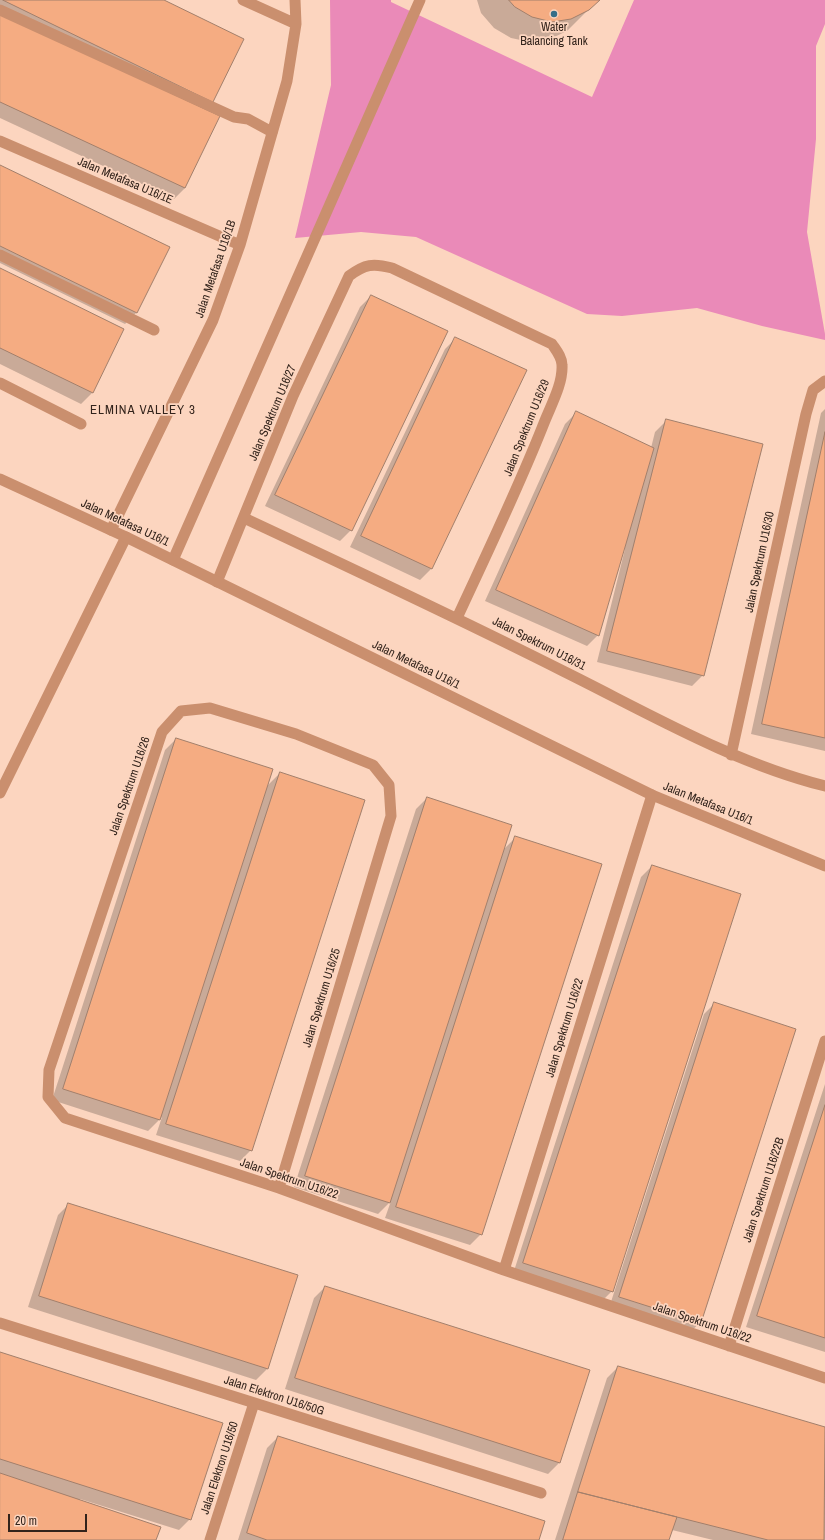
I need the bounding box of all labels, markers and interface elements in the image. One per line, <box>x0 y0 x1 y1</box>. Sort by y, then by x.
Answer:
marker: Water Balancing Tank <box>549 9 559 19</box>
place label: Water Balancing Tank <box>520 21 588 49</box>
street label: Jalan Metafasa U16/1E <box>75 154 175 208</box>
street label: Jalan Metafasa U16/1B <box>193 218 239 320</box>
street label: Jalan Spektrum U16/27 <box>246 363 300 463</box>
street label: Jalan Spektrum U16/29 <box>501 378 553 478</box>
district label: ELMINA VALLEY 3 <box>90 403 196 419</box>
street label: Jalan Metafasa U16/1 <box>79 496 171 550</box>
street label: Jalan Spektrum U16/30 <box>742 510 778 614</box>
street label: Jalan Spektrum U16/31 <box>490 614 588 674</box>
street label: Jalan Metafasa U16/1 <box>370 638 462 692</box>
street label: Jalan Spektrum U16/26 <box>106 735 154 837</box>
street label: Jalan Metafasa U16/1 <box>661 779 755 829</box>
street label: Jalan Spektrum U16/25 <box>300 947 344 1049</box>
street label: Jalan Spektrum U16/22 <box>543 977 587 1079</box>
street label: Jalan Spektrum U16/22B <box>740 1136 788 1244</box>
street label: Jalan Spektrum U16/22 <box>238 1155 340 1203</box>
street label: Jalan Spektrum U16/22 <box>651 1299 753 1347</box>
street label: Jalan Elektron U16/50G <box>222 1373 326 1419</box>
street label: Jalan Elektron U16/50 <box>198 1420 242 1516</box>
scale bar <box>10 1506 89 1532</box>
text: 20 m <box>15 1513 37 1529</box>

